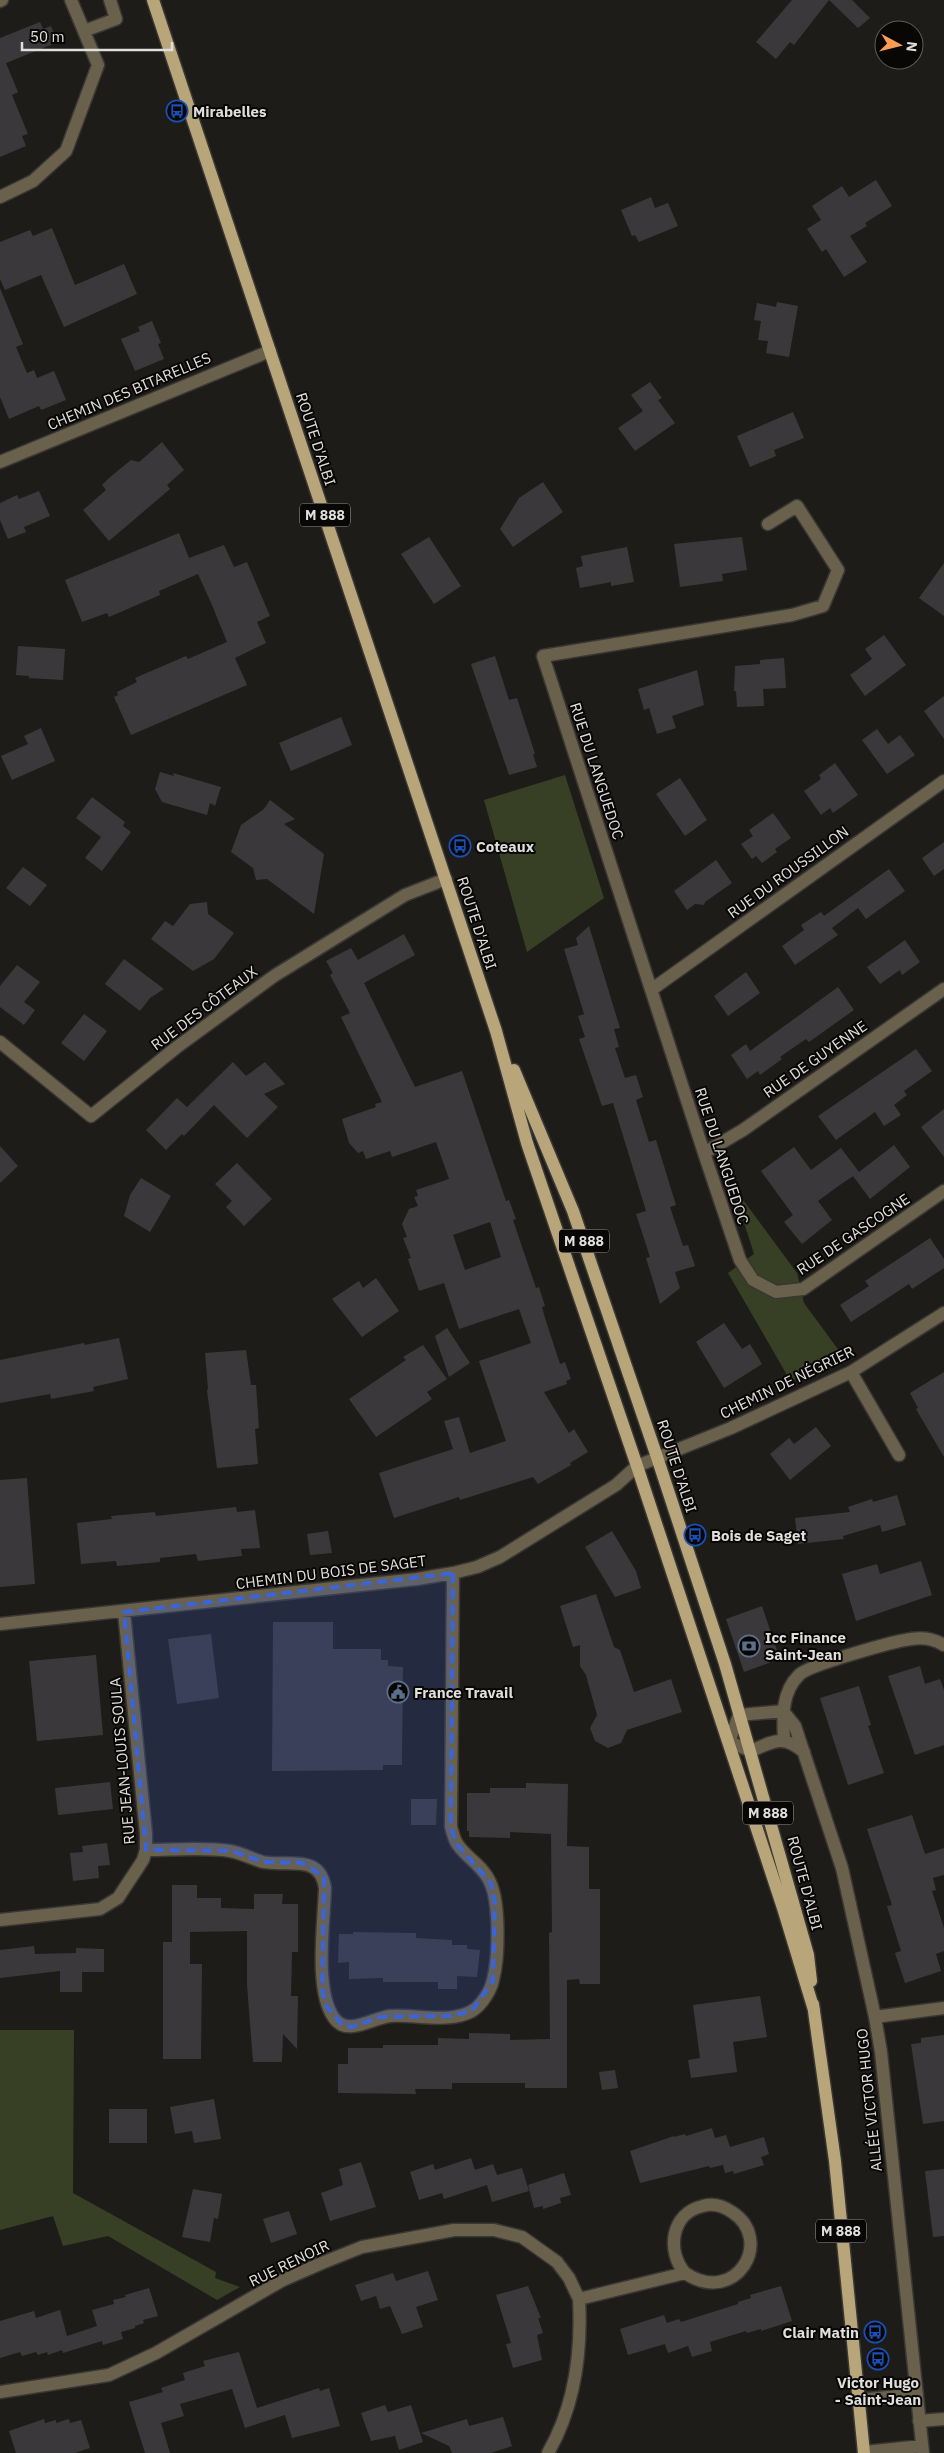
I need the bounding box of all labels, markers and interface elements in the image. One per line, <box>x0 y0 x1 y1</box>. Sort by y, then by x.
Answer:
scale bar <box>22 20 172 52</box>
north arrow <box>874 20 924 70</box>
text: 50 m <box>30 27 65 46</box>
text: N <box>902 40 921 53</box>
bus stop icon: Mirabelles <box>165 99 189 123</box>
place label: Mirabelles <box>193 102 267 121</box>
street label: CHEMIN DES BITARELLES <box>44 348 214 434</box>
street label: ROUTE D'ALBI <box>292 390 340 488</box>
road number: M 888 <box>300 504 350 526</box>
street label: RUE DU LANGUEDOC <box>566 700 628 842</box>
street label: RUE DU ROUSSILLON <box>724 822 852 922</box>
bus stop icon: Coteaux <box>448 834 472 858</box>
place label: Coteaux <box>476 837 535 856</box>
street label: ROUTE D'ALBI <box>453 874 501 972</box>
street label: RUE DES CÔTEAUX <box>147 962 261 1054</box>
street label: RUE DE GUYENNE <box>759 1016 871 1102</box>
street label: RUE DU LANGUEDOC <box>691 1085 753 1227</box>
street label: RUE DE GASCOGNE <box>793 1189 913 1279</box>
road number: M 888 <box>559 1230 609 1252</box>
street label: CHEMIN DE NÉGRIER <box>717 1341 857 1423</box>
street label: ROUTE D'ALBI <box>653 1417 701 1515</box>
bus stop icon: Bois de Saget <box>683 1523 707 1547</box>
place label: Bois de Saget <box>711 1526 806 1545</box>
street label: CHEMIN DU BOIS DE SAGET <box>235 1551 428 1593</box>
place label: Icc Finance Saint-Jean <box>765 1628 846 1664</box>
bank icon: Icc Finance Saint-Jean <box>737 1634 761 1658</box>
street label: RUE JEAN-LOUIS SOULA <box>105 1676 139 1845</box>
public building icon: France Travail <box>386 1680 410 1704</box>
place label: France Travail <box>414 1683 513 1702</box>
road number: M 888 <box>743 1802 793 1825</box>
street label: ROUTE D'ALBI <box>783 1834 827 1932</box>
street label: ALLÉE VICTOR HUGO <box>852 2027 886 2173</box>
road number: M 888 <box>816 2220 866 2242</box>
street label: RUE RENOIR <box>246 2235 332 2291</box>
bus stop icon: Clair Matin <box>863 2320 887 2344</box>
place label: Clair Matin <box>783 2323 859 2342</box>
bus stop icon: Victor Hugo - Saint-Jean <box>866 2347 890 2371</box>
place label: Victor Hugo - Saint-Jean <box>835 2373 921 2409</box>

